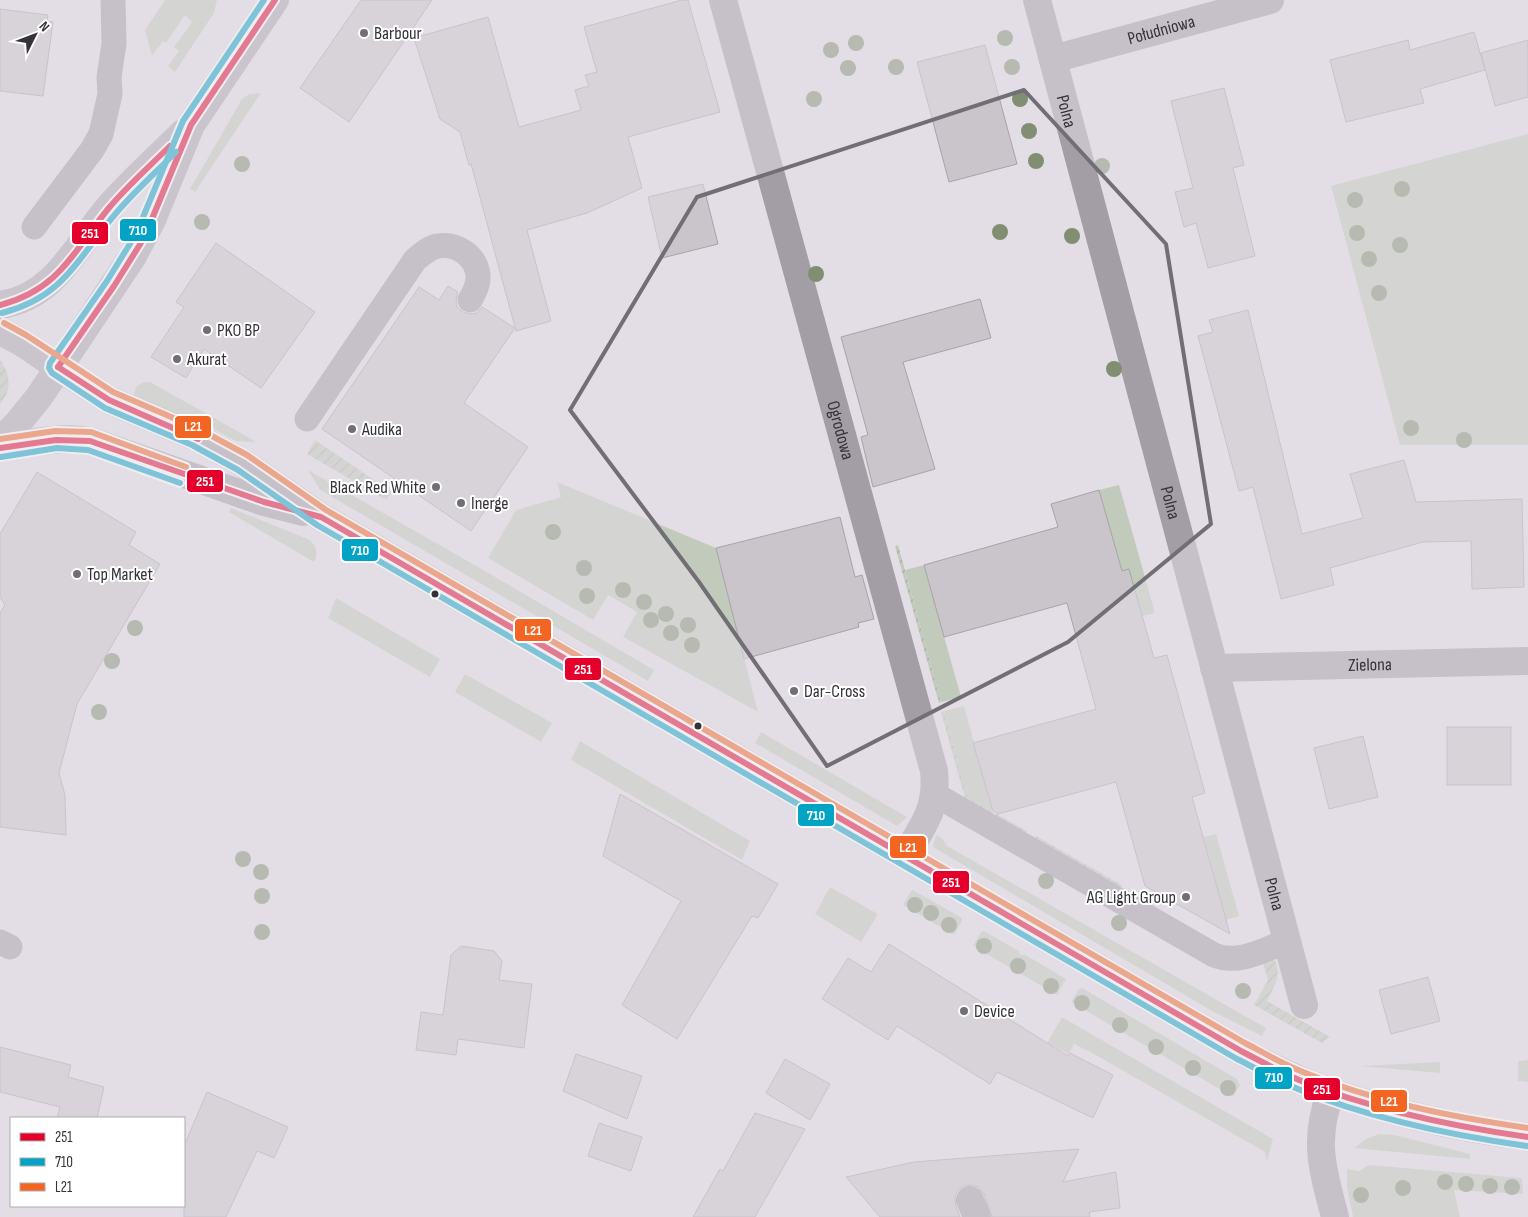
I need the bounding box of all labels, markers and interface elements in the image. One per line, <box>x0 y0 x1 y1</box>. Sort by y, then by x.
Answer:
north arrow <box>10 10 60 60</box>
street label: Południowa <box>1125 11 1197 49</box>
text: N <box>35 18 53 35</box>
place label: Barbour <box>374 23 422 44</box>
marker: Barbour <box>358 27 370 39</box>
street label: Polna <box>1052 93 1080 130</box>
line badge: 710 <box>119 218 157 242</box>
line badge: 251 <box>71 221 109 245</box>
text: 710 <box>129 222 147 239</box>
text: 251 <box>81 225 99 242</box>
place label: PKO BP <box>217 320 260 341</box>
marker: PKO BP <box>201 324 213 336</box>
place label: Akurat <box>186 349 227 370</box>
marker: Akurat <box>171 353 183 365</box>
street label: Ogrodowa <box>822 399 858 462</box>
line badge: L21 <box>174 415 212 439</box>
text: L21 <box>184 418 202 435</box>
place label: Audika <box>361 419 402 440</box>
marker: Audika <box>346 423 358 435</box>
line badge: 251 <box>186 469 224 493</box>
text: 251 <box>196 473 214 490</box>
place label: Black Red White <box>330 477 426 498</box>
marker: Black Red White <box>430 481 442 493</box>
street label: Polna <box>1156 484 1184 521</box>
place label: Inerge <box>471 493 509 514</box>
marker: Inerge <box>455 497 467 509</box>
line badge: 710 <box>341 538 379 562</box>
text: 710 <box>351 542 369 559</box>
place label: Top Market <box>87 564 153 585</box>
marker: Top Market <box>71 568 83 580</box>
unlabelled marker <box>430 589 440 599</box>
line badge: L21 <box>514 618 552 642</box>
text: L21 <box>524 622 542 639</box>
street label: Zielona <box>1348 654 1392 676</box>
line badge: 251 <box>564 657 602 681</box>
text: 251 <box>574 661 592 678</box>
place label: Dar-Cross <box>804 681 865 702</box>
marker: Dar-Cross <box>788 685 800 697</box>
unlabelled marker <box>693 721 703 731</box>
line badge: 710 <box>797 803 835 827</box>
text: 710 <box>807 807 825 824</box>
line badge: L21 <box>889 835 927 859</box>
text: L21 <box>899 839 917 856</box>
line badge: 251 <box>932 870 970 894</box>
text: 251 <box>942 874 960 891</box>
street label: Polna <box>1260 875 1288 913</box>
place label: AG Light Group <box>1086 887 1176 908</box>
marker: AG Light Group <box>1180 891 1192 903</box>
place label: Device <box>974 1001 1015 1022</box>
marker: Device <box>958 1005 970 1017</box>
line badge: 710 <box>1254 1066 1293 1090</box>
text: 710 <box>1265 1069 1283 1086</box>
line badge: 251 <box>1303 1077 1341 1101</box>
text: 251 <box>1313 1081 1331 1098</box>
line badge: L21 <box>1370 1089 1408 1113</box>
text: L21 <box>1380 1093 1398 1110</box>
legend <box>10 1117 185 1207</box>
text: 251 <box>55 1128 73 1147</box>
text: 710 <box>55 1153 73 1172</box>
text: L21 <box>55 1178 73 1197</box>

